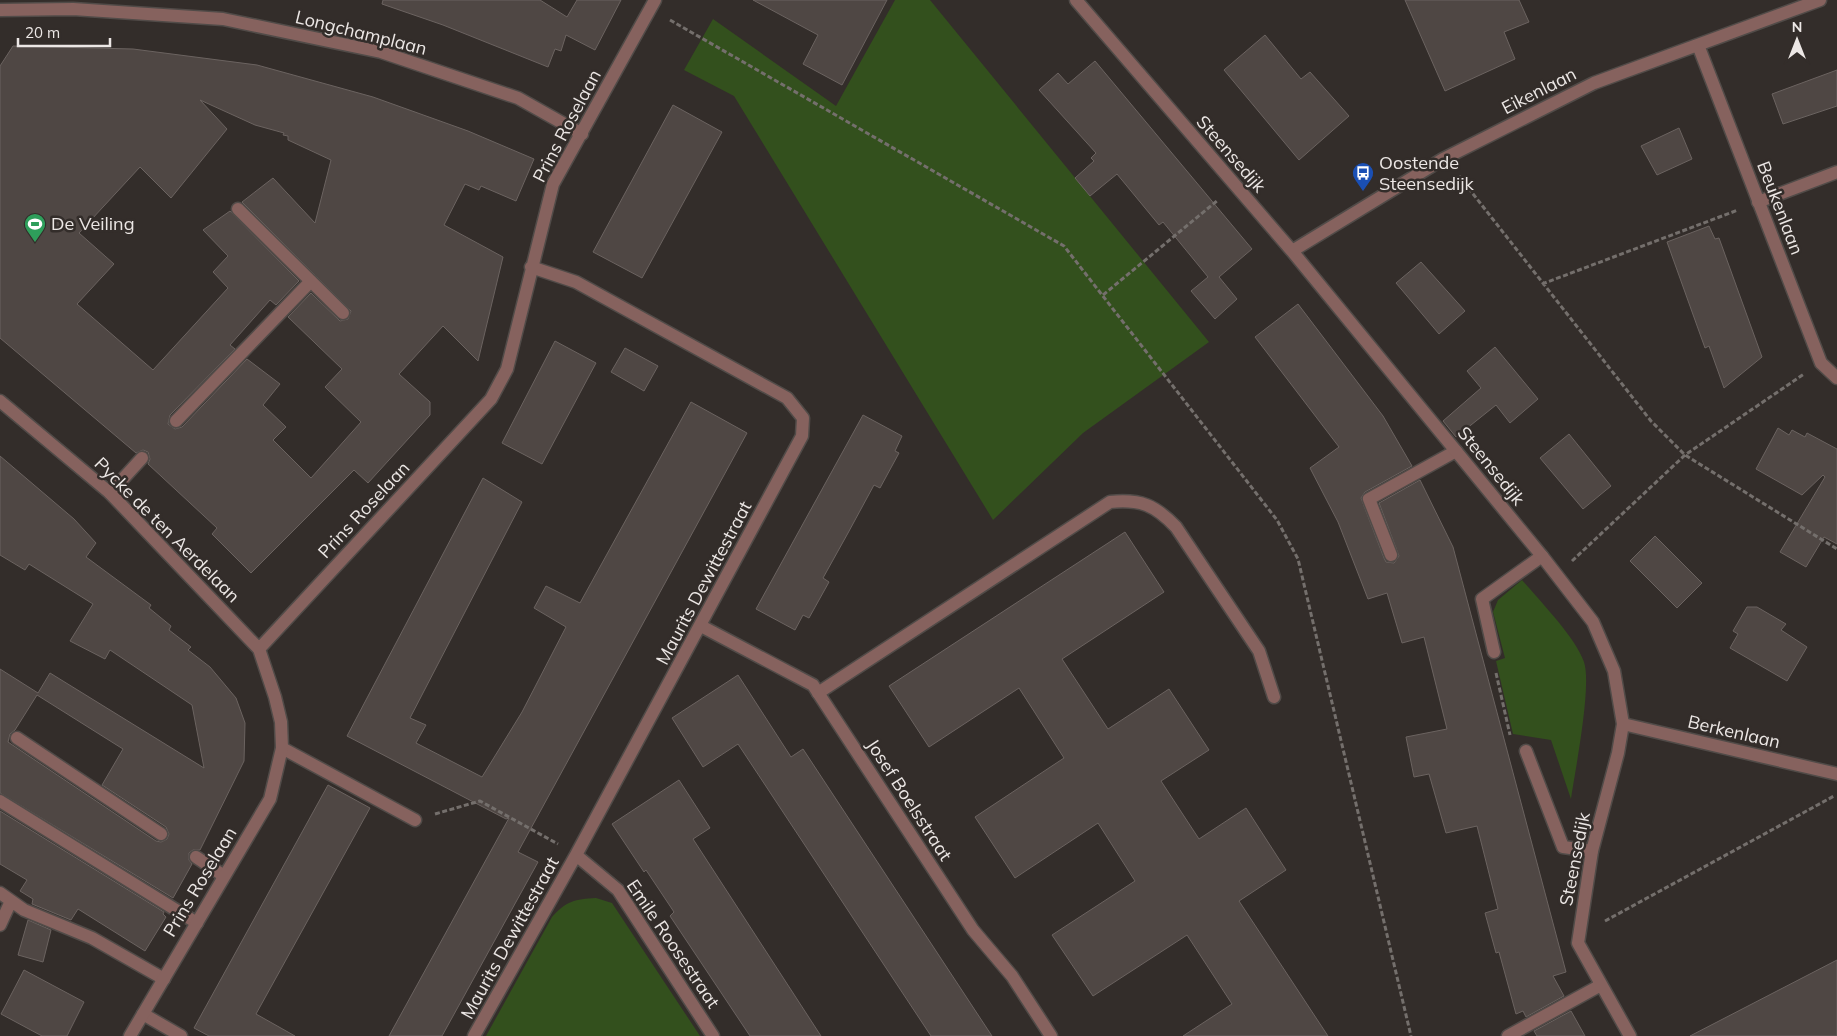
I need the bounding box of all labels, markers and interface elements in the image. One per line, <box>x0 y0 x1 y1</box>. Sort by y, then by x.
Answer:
street label: Longchamplaan <box>293 5 429 60</box>
scale bar <box>18 15 110 47</box>
north arrow <box>1772 15 1822 65</box>
text: N <box>1792 18 1802 36</box>
text: 20 m <box>25 23 60 42</box>
street label: Eikenlaan <box>1498 62 1580 119</box>
street label: Prins Roselaan <box>527 66 606 186</box>
street label: Steensedijk <box>1192 110 1272 198</box>
place label: Oostende Steensedijk <box>1379 151 1475 195</box>
street label: Beukenlaan <box>1752 158 1809 258</box>
bus stop icon: Oostende Steensedijk <box>1351 161 1375 192</box>
sports icon: De Veiling <box>23 212 47 243</box>
place label: De Veiling <box>51 212 135 235</box>
street label: Steensedijk <box>1453 422 1531 510</box>
street label: Pycke de ten Aerdelaan <box>90 452 245 607</box>
street label: Prins Roselaan <box>313 456 414 563</box>
street label: Maurits Dewittestraat <box>651 497 756 668</box>
street label: Berkenlaan <box>1686 710 1783 753</box>
street label: Josef Boelsstraat <box>861 734 957 865</box>
street label: Steensedijk <box>1554 809 1595 908</box>
street label: Prins Roselaan <box>158 823 241 941</box>
street label: Maurits Dewittestraat <box>455 853 564 1023</box>
street label: Emile Roosestraat <box>622 875 725 1013</box>

